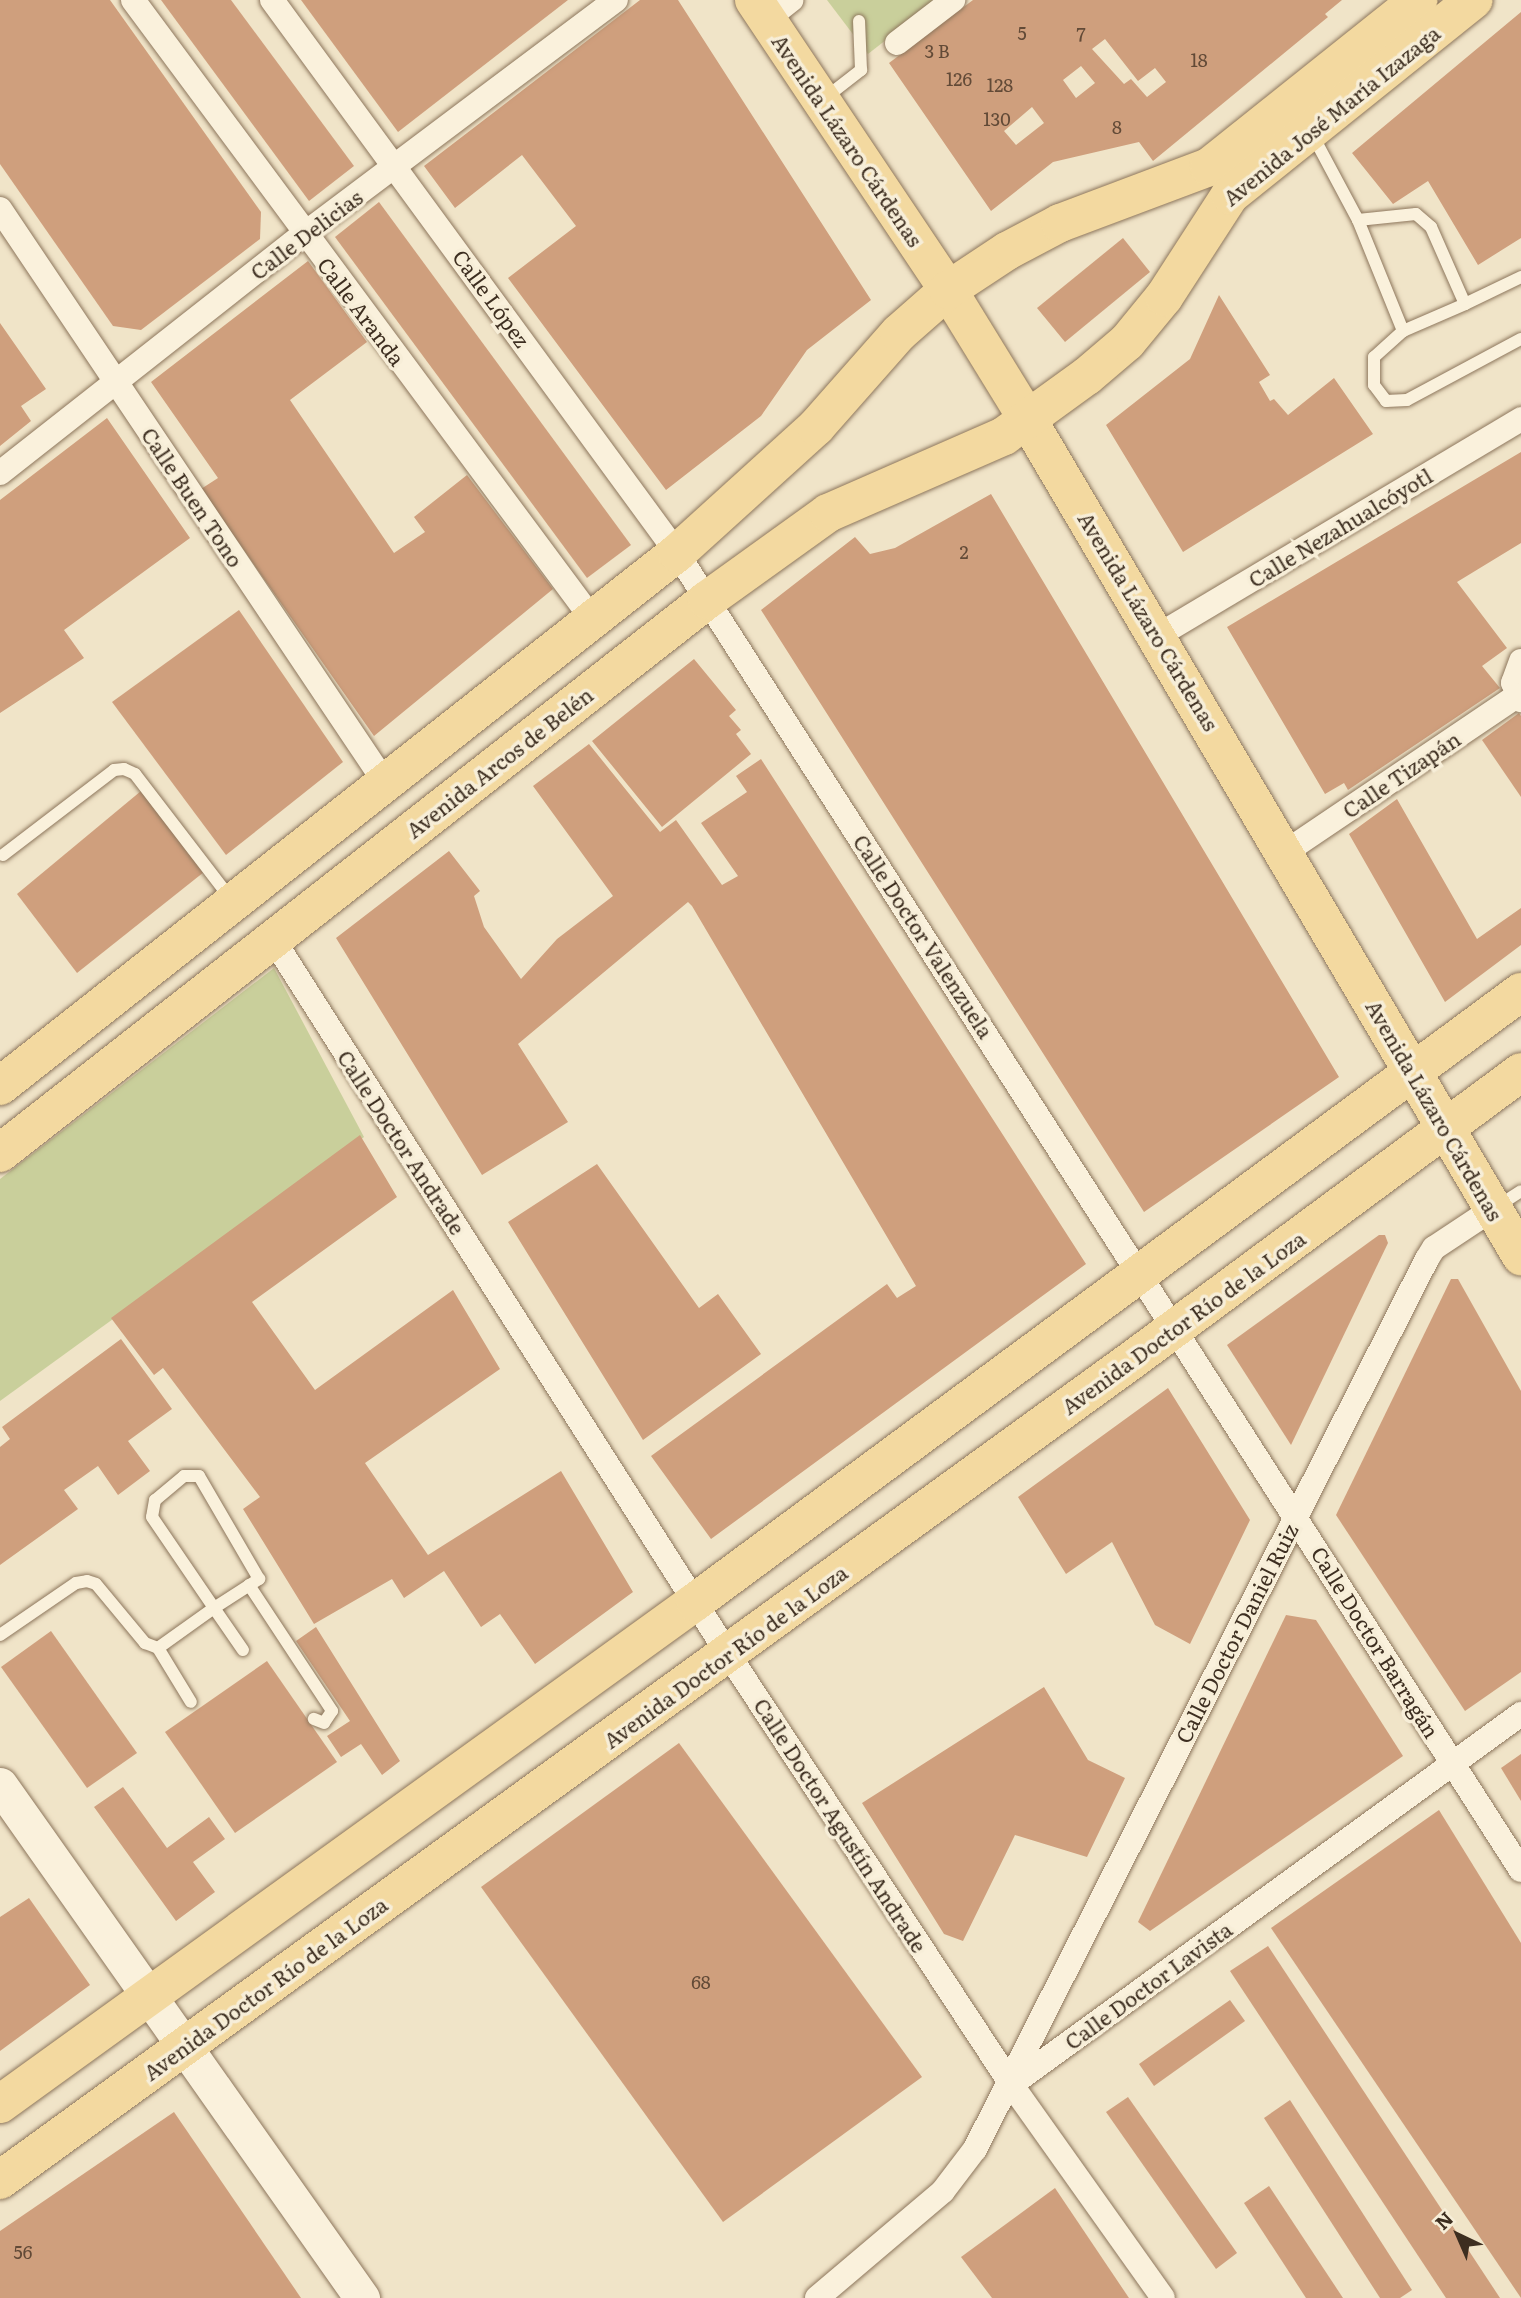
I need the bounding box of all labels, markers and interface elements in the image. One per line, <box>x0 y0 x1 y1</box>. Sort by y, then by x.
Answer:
street label: Avenida José María Izazaga <box>1218 20 1444 210</box>
house number: 5 <box>1017 22 1027 44</box>
house number: 7 <box>1076 23 1086 45</box>
street label: Avenida Lázaro Cárdenas <box>767 29 929 251</box>
house number: 3 B <box>924 40 950 62</box>
house number: 18 <box>1190 49 1208 71</box>
house number: 126 <box>946 68 972 90</box>
house number: 128 <box>987 74 1013 96</box>
house number: 130 <box>983 108 1011 130</box>
house number: 8 <box>1112 116 1122 138</box>
street label: Calle Delicias <box>245 184 367 284</box>
street label: Calle López <box>448 244 536 352</box>
street label: Calle Aranda <box>313 252 411 370</box>
street label: Calle Buen Tono <box>137 422 249 572</box>
street label: Calle Nezahualcóyotl <box>1244 462 1436 592</box>
street label: Avenida Lázaro Cárdenas <box>1074 507 1224 735</box>
house number: 2 <box>959 541 969 563</box>
street label: Avenida Arcos de Belén <box>401 681 597 843</box>
street label: Calle Tizapán <box>1337 725 1465 823</box>
street label: Calle Doctor Valenzuela <box>849 830 999 1042</box>
street label: Avenida Lázaro Cárdenas <box>1361 995 1509 1225</box>
street label: Calle Doctor Andrade <box>333 1045 471 1239</box>
street label: Avenida Doctor Río de la Loza <box>1056 1225 1310 1419</box>
street label: Calle Doctor Daniel Ruiz <box>1170 1519 1302 1747</box>
street label: Calle Doctor Barragán <box>1307 1542 1445 1742</box>
street label: Avenida Doctor Río de la Loza <box>598 1559 852 1753</box>
street label: Calle Doctor Agustín Andrade <box>749 1693 933 1957</box>
street label: Avenida Doctor Río de la Loza <box>138 1891 392 2085</box>
street label: Calle Doctor Lavista <box>1060 1916 1236 2054</box>
house number: 68 <box>691 1971 711 1993</box>
north arrow <box>1423 2200 1493 2270</box>
text: N <box>1428 2204 1459 2236</box>
house number: 56 <box>14 2241 32 2263</box>

